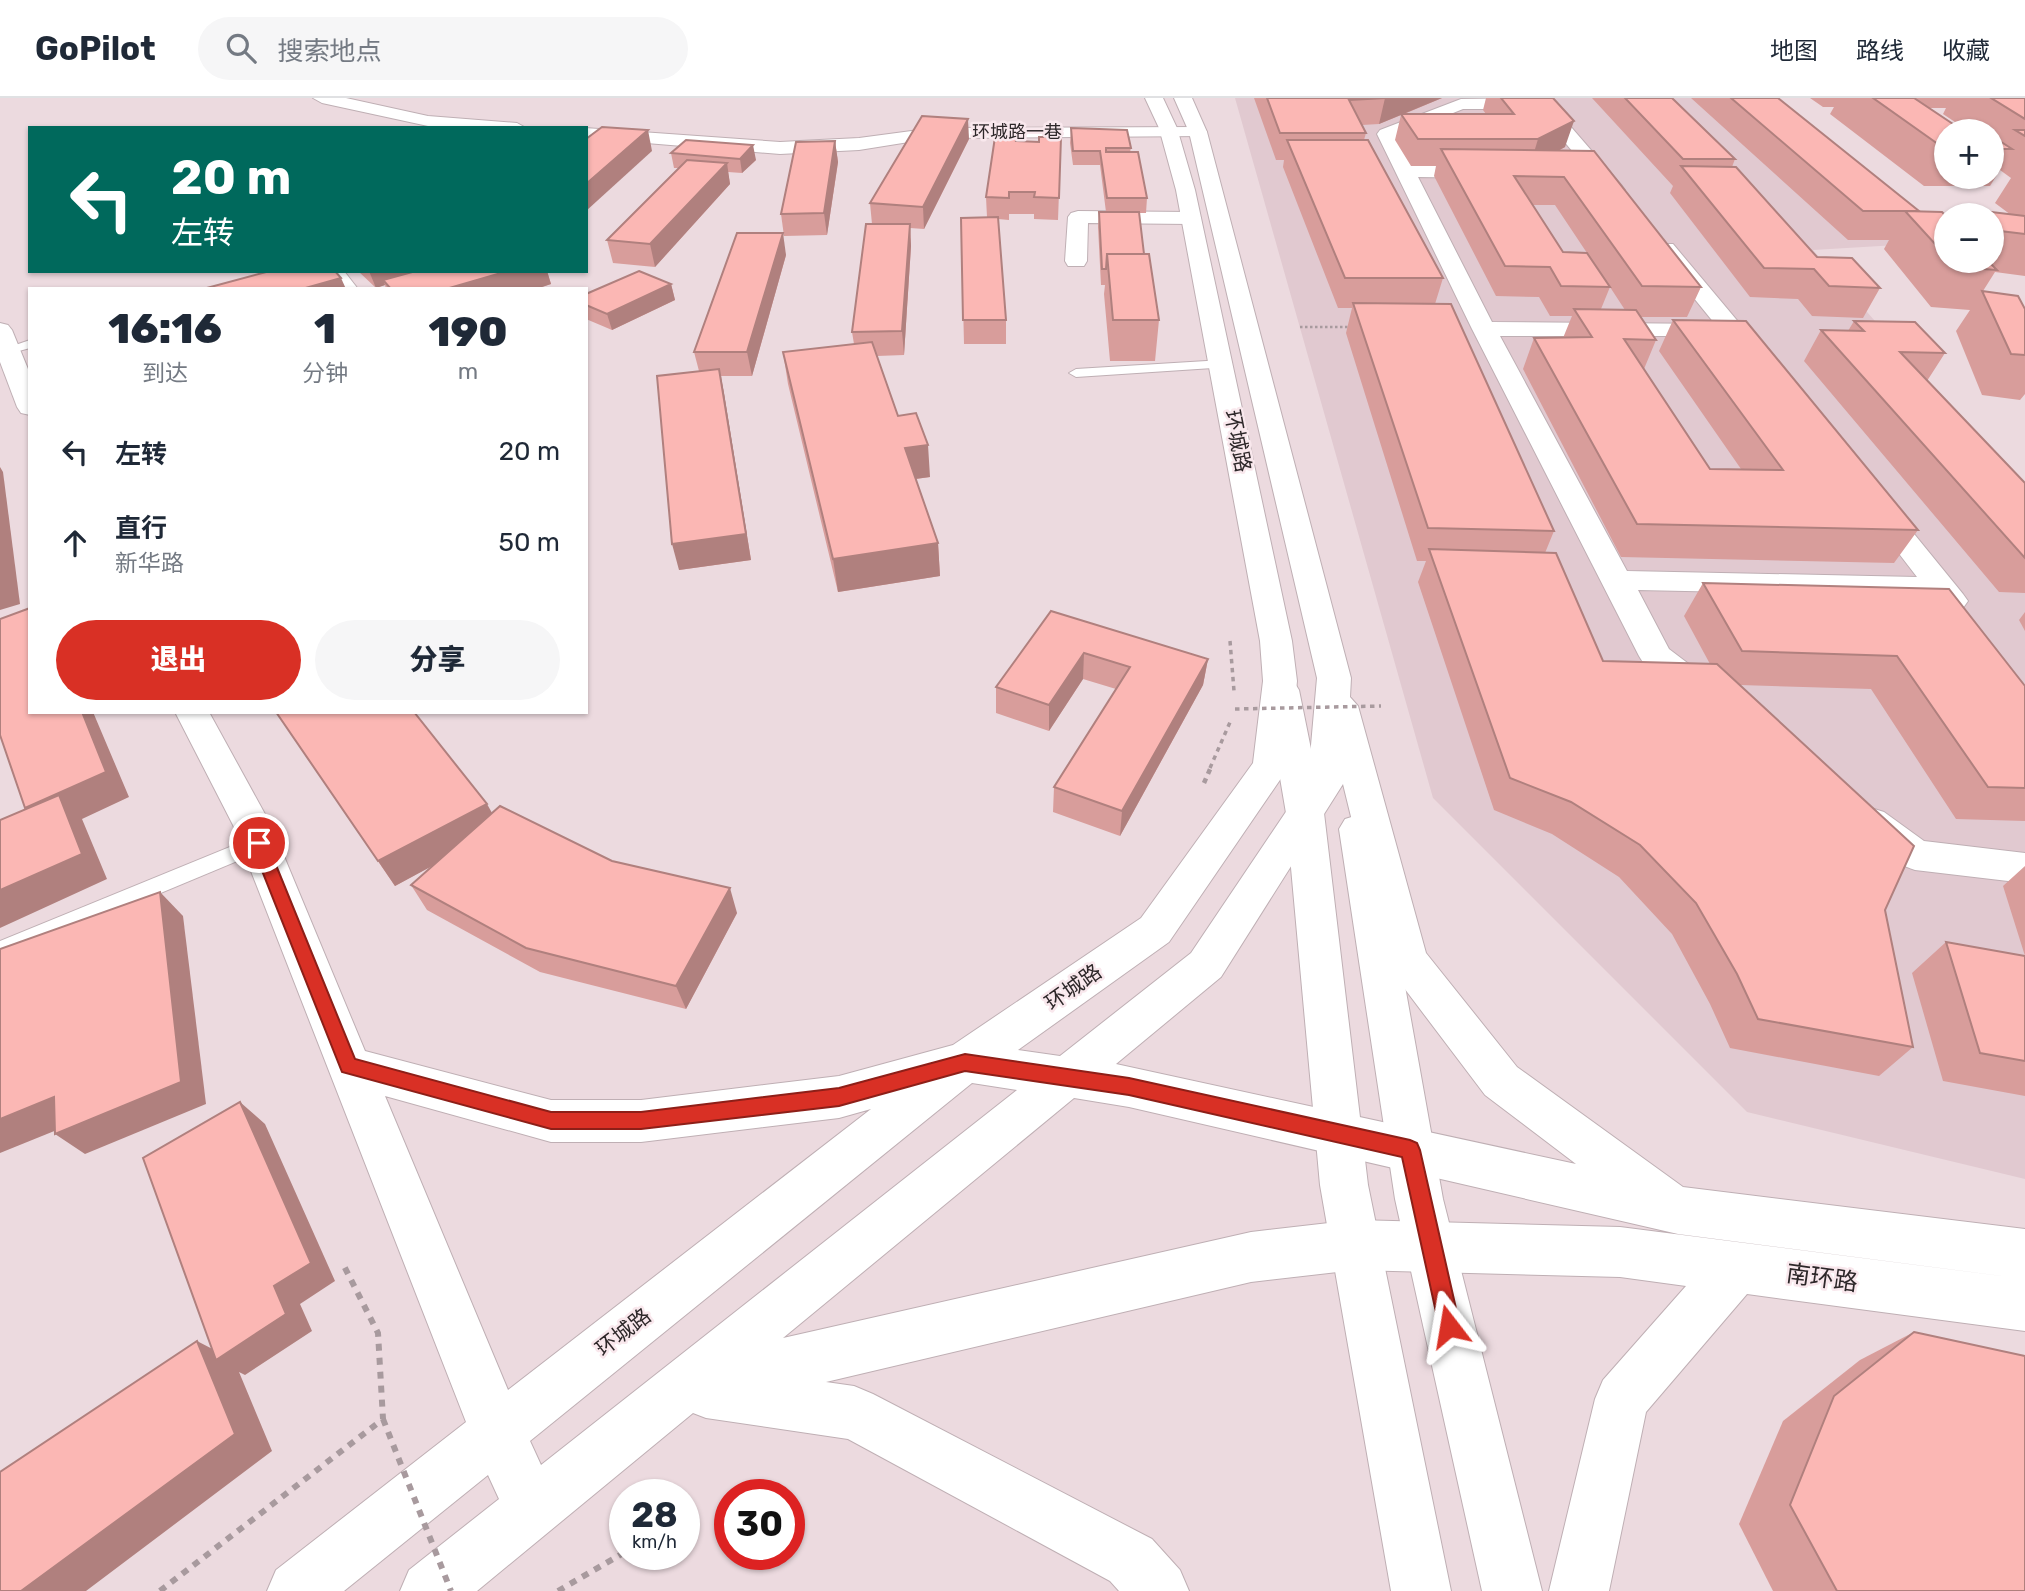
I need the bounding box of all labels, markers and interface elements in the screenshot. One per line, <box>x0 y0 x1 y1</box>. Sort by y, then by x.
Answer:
search box <box>198 17 688 80</box>
text: GoPilot <box>35 29 156 68</box>
icon: search <box>222 29 260 67</box>
text: 搜索地点 <box>278 36 382 67</box>
text: 地图 <box>1770 37 1818 65</box>
text: 路线 <box>1856 37 1904 65</box>
text: 收藏 <box>1942 37 1990 65</box>
map controls <box>1934 119 2004 273</box>
button: + <box>1934 119 2004 189</box>
street label: 环城路一巷 <box>972 121 1062 143</box>
text: 20 m <box>171 148 292 206</box>
icon: left <box>56 154 147 245</box>
button: − <box>1934 203 2004 273</box>
text: 左转 <box>171 214 235 252</box>
text: 16:16 <box>108 304 222 354</box>
text: 1 <box>314 304 336 354</box>
text: 190 <box>428 307 508 357</box>
text: m <box>458 357 478 385</box>
text: 到达 <box>142 359 188 387</box>
text: 分钟 <box>302 359 348 387</box>
street label: 环城路 <box>1220 408 1256 474</box>
icon: left <box>56 433 94 471</box>
text: 20 m <box>499 436 560 467</box>
text: 左转 <box>115 439 167 470</box>
text: 直行 <box>115 513 167 544</box>
icon: ahead <box>56 524 94 562</box>
text: 50 m <box>499 527 560 558</box>
text: 新华路 <box>115 549 184 577</box>
button: 退出 <box>56 620 301 700</box>
button: 分享 <box>315 620 560 700</box>
pin <box>229 813 289 873</box>
icon: arrive <box>240 824 278 862</box>
street label: 环城路 <box>1040 959 1106 1015</box>
street label: 南环路 <box>1784 1259 1860 1297</box>
position arrow <box>1412 1289 1486 1363</box>
street label: 环城路 <box>590 1303 656 1361</box>
speed limit sign: 30 <box>714 1479 805 1570</box>
text: 28 <box>631 1494 678 1536</box>
text: km/h <box>632 1531 677 1553</box>

